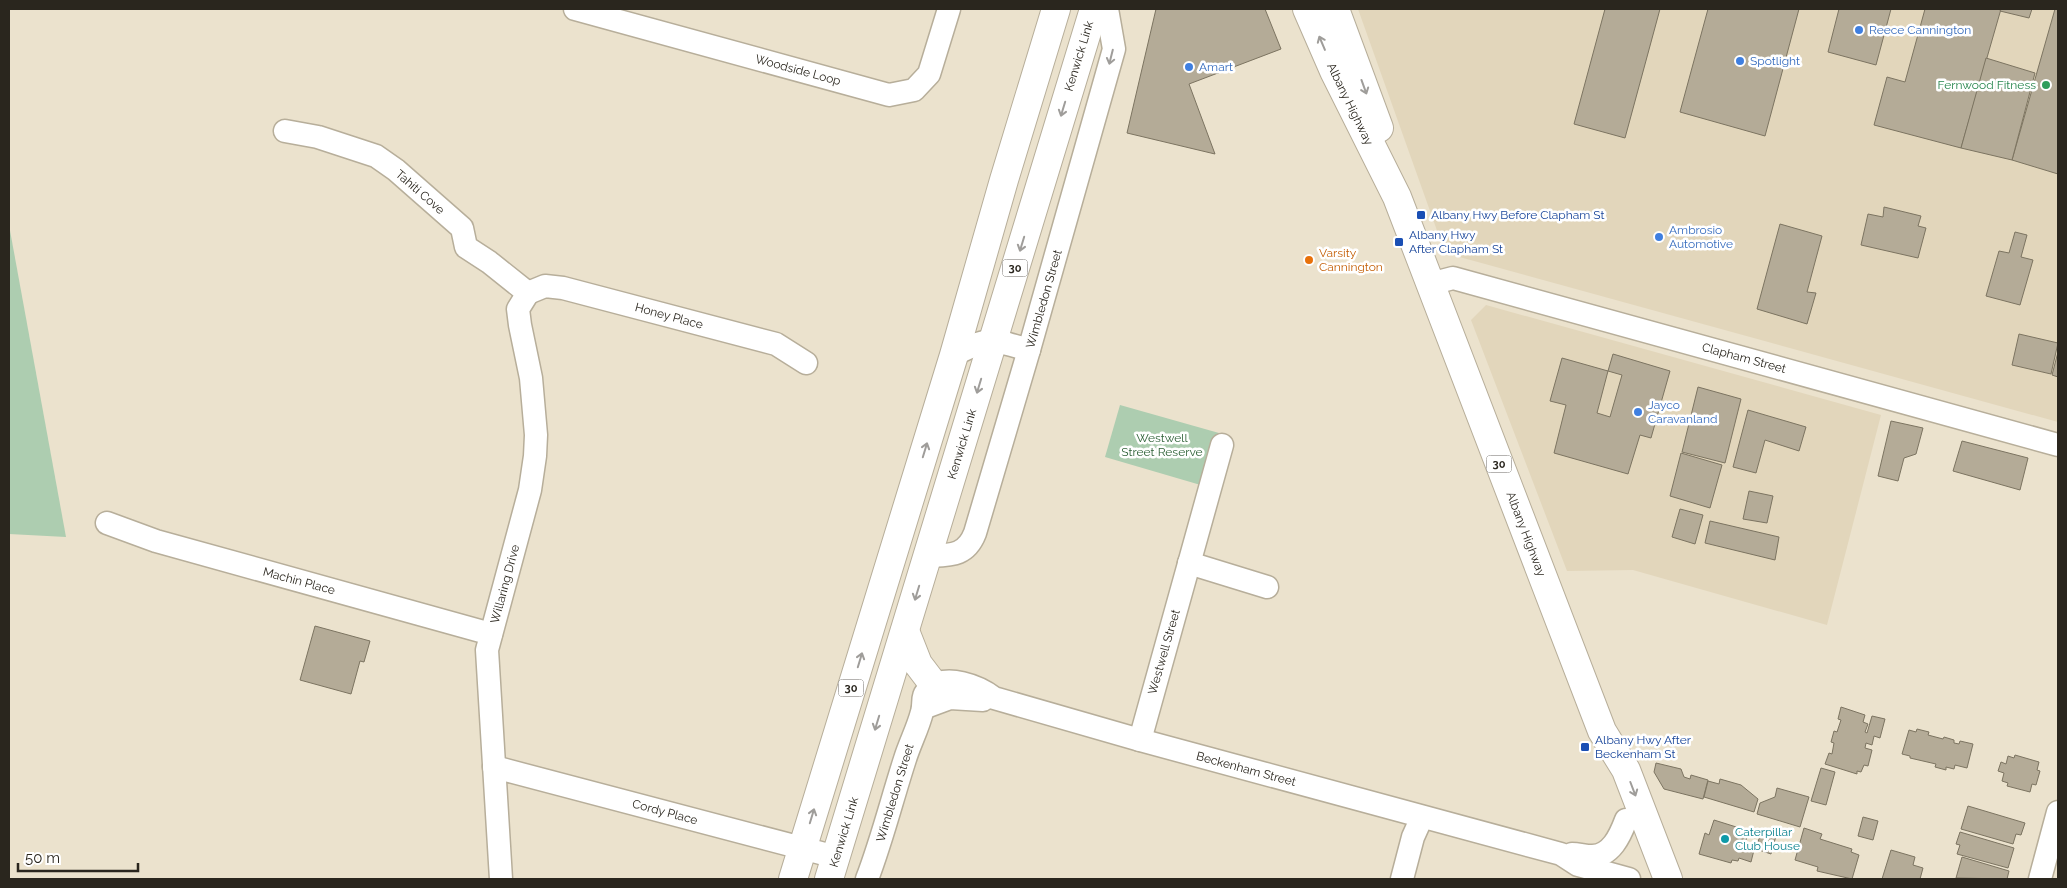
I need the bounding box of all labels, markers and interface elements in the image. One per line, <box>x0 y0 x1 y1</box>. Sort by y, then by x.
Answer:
street label: Kenwick Link <box>1062 19 1096 93</box>
place label: Reece Cannington <box>1869 23 1971 37</box>
marker: Reece Cannington <box>1853 24 1865 36</box>
one-way arrow <box>1317 36 1327 51</box>
one-way arrow <box>1106 48 1115 64</box>
street label: Woodside Loop <box>754 52 842 88</box>
place label: Spotlight <box>1750 54 1800 68</box>
marker: Spotlight <box>1734 55 1746 67</box>
place label: Amart <box>1199 60 1233 74</box>
marker: Amart <box>1183 61 1195 73</box>
street label: Albany Highway <box>1324 61 1376 148</box>
place label: Fernwood Fitness <box>1938 78 2036 92</box>
one-way arrow <box>1360 79 1369 95</box>
marker: Fernwood Fitness <box>2040 79 2052 91</box>
one-way arrow <box>1057 100 1067 116</box>
street label: Tahiti Cove <box>393 167 447 217</box>
place label: Albany Hwy Before Clapham St <box>1431 208 1605 222</box>
marker: Albany Hwy Before Clapham St <box>1415 209 1427 221</box>
place label: Ambrosio Automotive <box>1669 223 1733 251</box>
place label: Albany Hwy After Clapham St <box>1409 228 1503 256</box>
marker: Ambrosio Automotive <box>1653 231 1665 243</box>
one-way arrow <box>1017 236 1027 252</box>
marker: Albany Hwy After Clapham St <box>1393 236 1405 248</box>
place label: Varsity Cannington <box>1319 246 1383 274</box>
street label: Wimbledon Street <box>1023 248 1065 350</box>
marker: Varsity Cannington <box>1303 254 1315 266</box>
road number: 30 <box>1002 260 1028 276</box>
street label: Honey Place <box>633 300 705 332</box>
street label: Clapham Street <box>1700 340 1788 376</box>
one-way arrow <box>974 378 984 394</box>
place label: Jayco Caravanland <box>1648 398 1717 426</box>
marker: Jayco Caravanland <box>1632 406 1644 418</box>
street label: Kenwick Link <box>945 407 979 481</box>
park label: Westwell Street Reserve <box>1121 431 1203 459</box>
one-way arrow <box>920 442 930 458</box>
road number: 30 <box>1486 456 1512 472</box>
street label: Albany Highway <box>1503 490 1549 579</box>
street label: Willaring Drive <box>488 543 522 625</box>
street label: Machin Place <box>261 565 337 597</box>
one-way arrow <box>912 585 921 600</box>
street label: Westwell Street <box>1145 608 1183 696</box>
one-way arrow <box>855 653 865 669</box>
road number: 30 <box>838 680 864 696</box>
one-way arrow <box>872 715 881 731</box>
place label: Albany Hwy After Beckenham St <box>1595 733 1692 761</box>
marker: Albany Hwy After Beckenham St <box>1579 741 1591 753</box>
street label: Wimbledon Street <box>873 742 917 844</box>
street label: Beckenham Street <box>1195 749 1297 789</box>
one-way arrow <box>1629 781 1638 796</box>
street label: Kenwick Link <box>827 795 861 869</box>
street label: Cordy Place <box>631 797 699 827</box>
one-way arrow <box>807 808 817 824</box>
place label: Caterpillar Club House <box>1735 825 1800 853</box>
marker: Caterpillar Club House <box>1719 833 1731 845</box>
scale bar <box>18 840 138 872</box>
text: 50 m <box>25 849 60 867</box>

